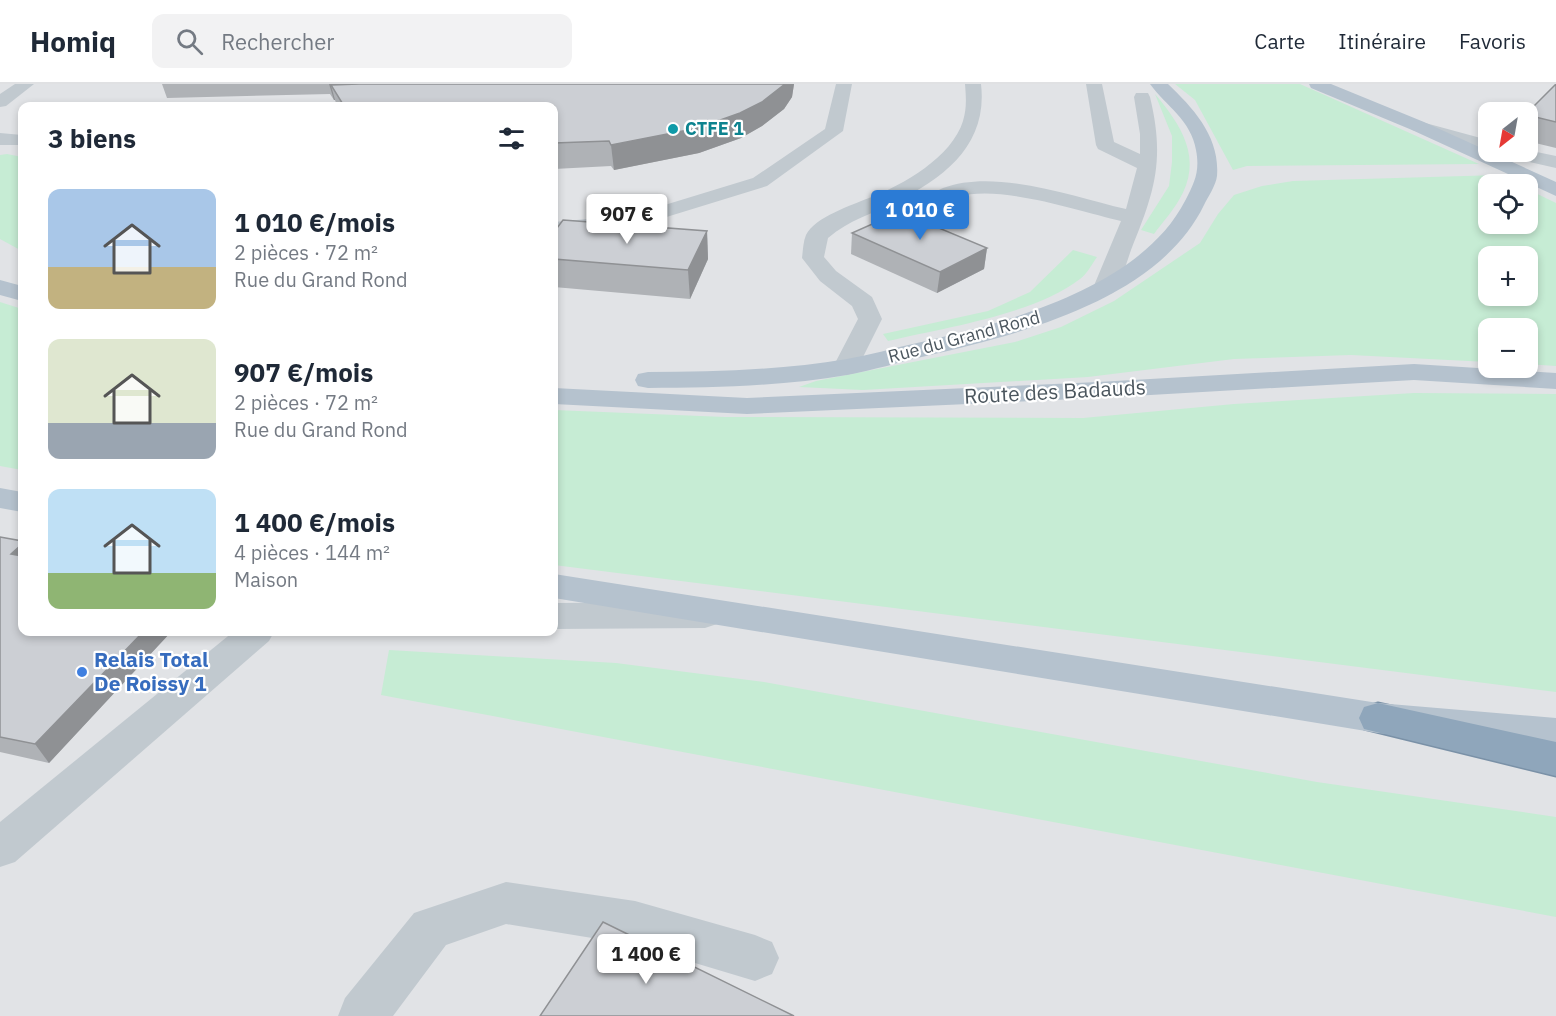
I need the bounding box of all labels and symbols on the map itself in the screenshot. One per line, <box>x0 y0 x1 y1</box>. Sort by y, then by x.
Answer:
north arrow <box>1478 102 1538 162</box>
place label: CTFE 1 <box>685 117 744 140</box>
marker: CTFE 1 <box>666 122 680 136</box>
pin: 1 010 € <box>865 190 975 241</box>
pin: 907 € <box>585 194 669 245</box>
street label: Rue du Grand Rond <box>885 305 1042 368</box>
street label: Route des Badauds <box>963 372 1147 410</box>
place label: Relais Total De Roissy 1 <box>94 645 208 697</box>
marker: Relais Total De Roissy 1 <box>75 665 89 679</box>
pin: 1 400 € <box>591 934 701 985</box>

